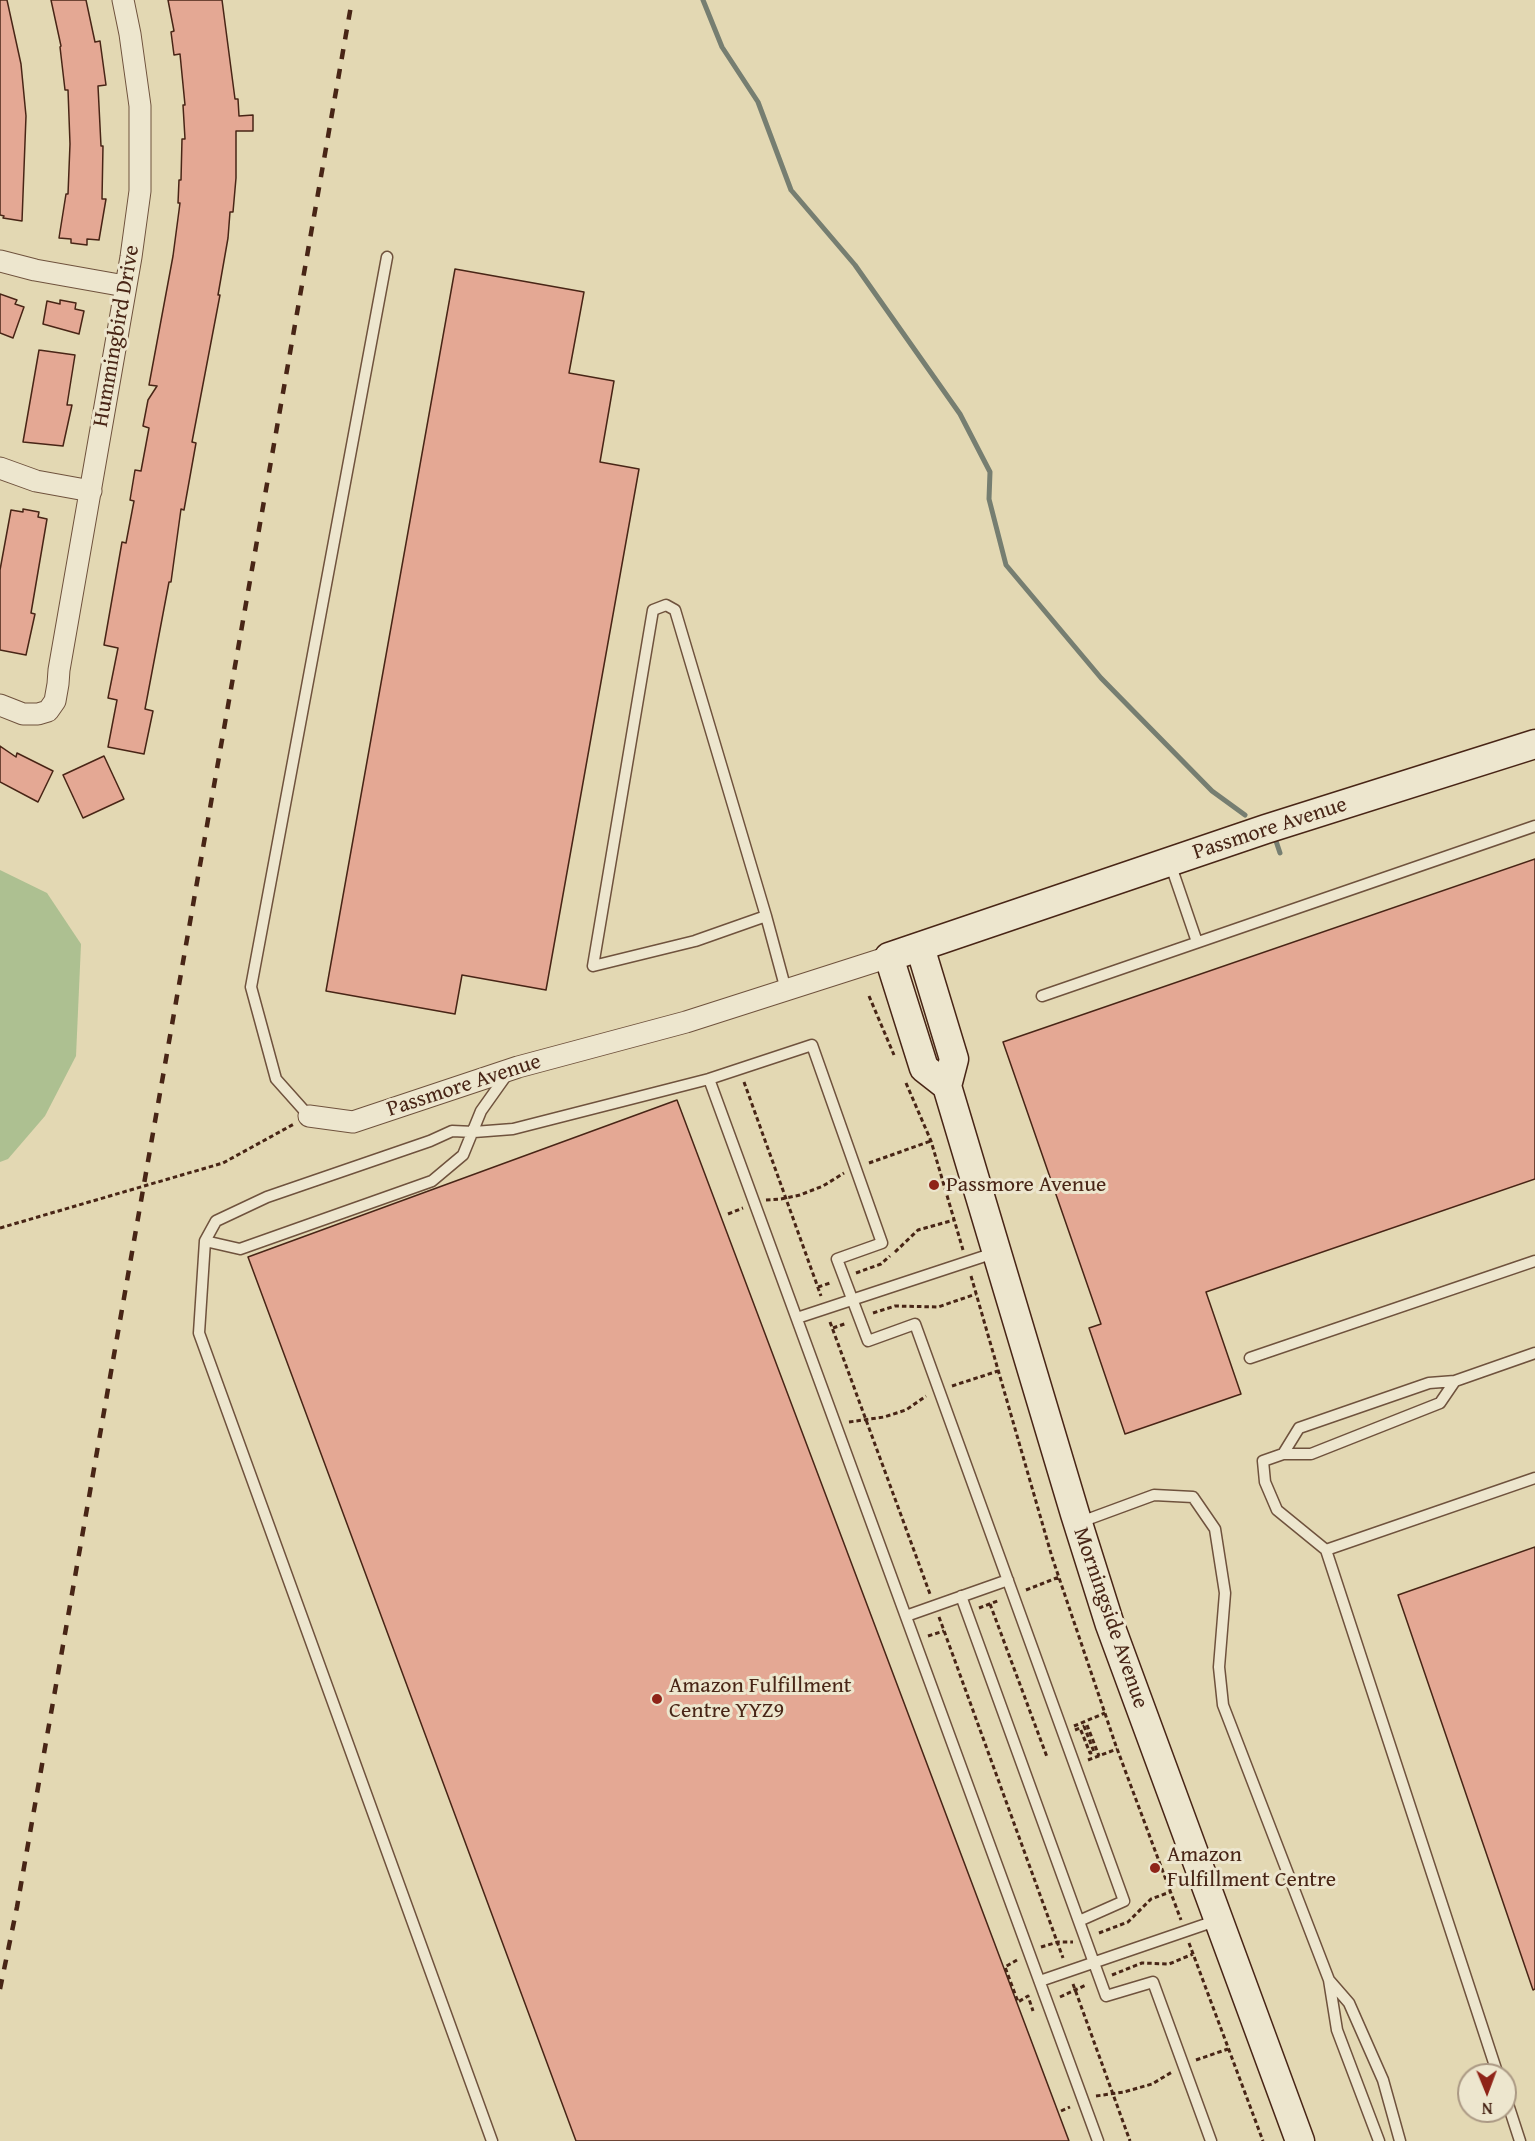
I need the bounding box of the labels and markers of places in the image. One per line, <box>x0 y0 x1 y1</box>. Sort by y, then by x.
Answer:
place label: Passmore Avenue <box>946 1172 1106 1198</box>
marker: Passmore Avenue <box>927 1178 941 1192</box>
place label: Amazon Fulfillment Centre YYZ9 <box>669 1673 852 1724</box>
marker: Amazon Fulfillment Centre YYZ9 <box>650 1692 664 1706</box>
place label: Amazon Fulfillment Centre <box>1167 1842 1336 1894</box>
marker: Amazon Fulfillment Centre <box>1148 1861 1162 1875</box>

